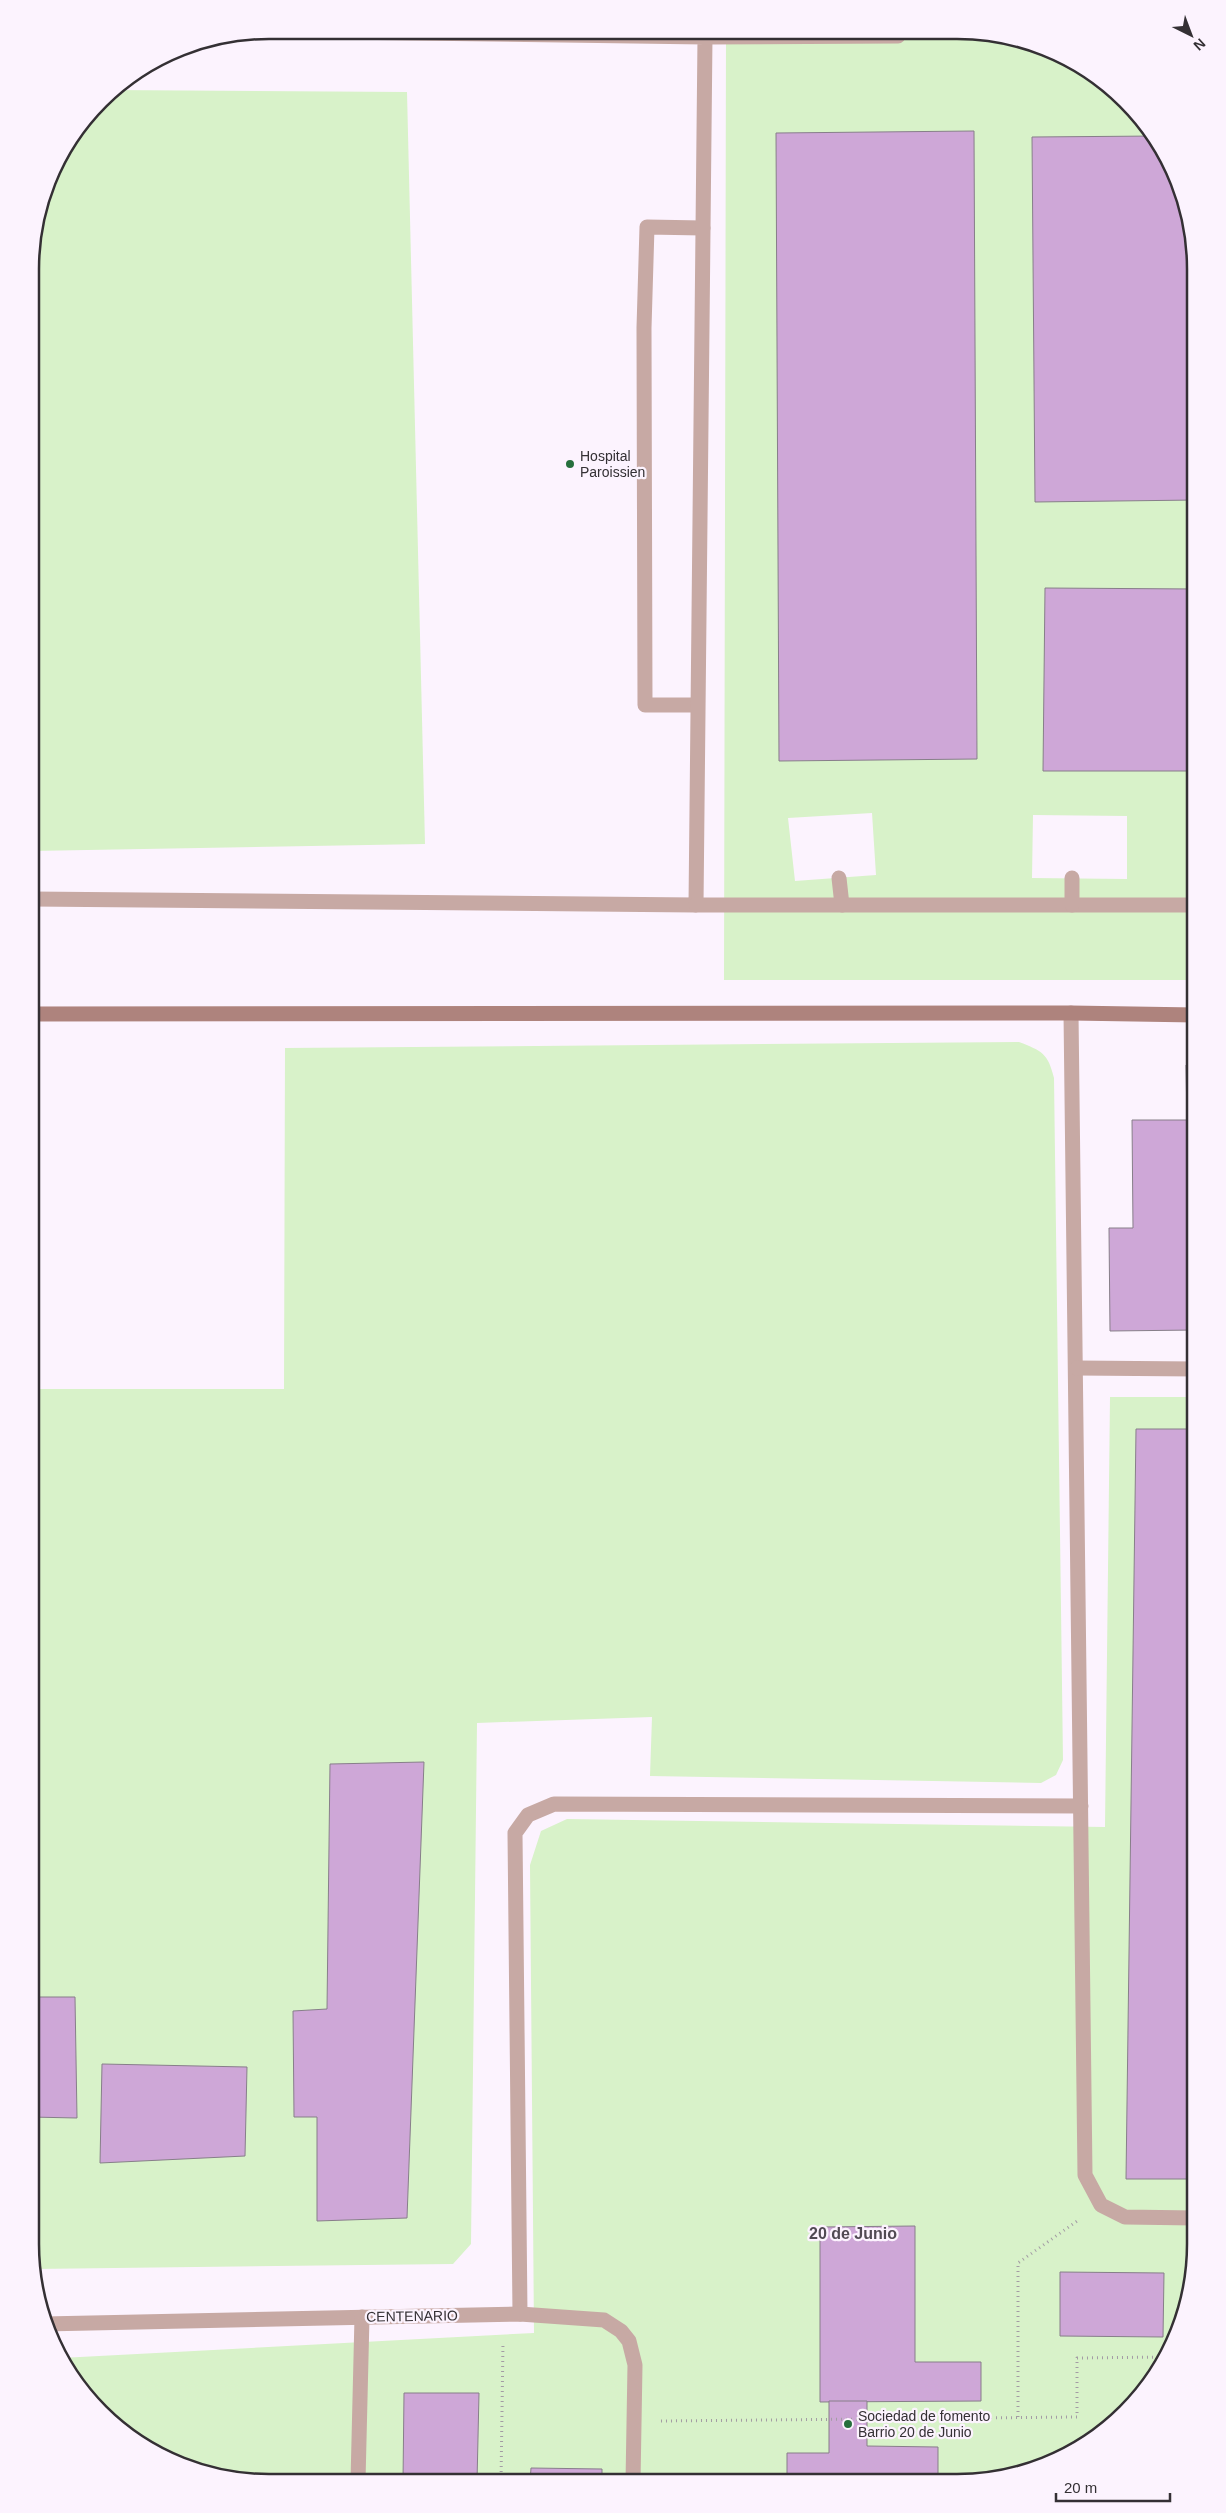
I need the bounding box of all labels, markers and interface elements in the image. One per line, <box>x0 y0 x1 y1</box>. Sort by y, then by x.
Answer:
north arrow <box>1166 10 1216 60</box>
text: N <box>1191 35 1209 54</box>
place label: Hospital Paroissien <box>580 448 645 480</box>
marker: Hospital Paroissien <box>564 458 576 470</box>
district label: 20 de Junio <box>809 2225 897 2242</box>
street label: CENTENARIO <box>366 2307 458 2325</box>
place label: Sociedad de fomento Barrio 20 de Junio <box>858 2408 991 2440</box>
marker: Sociedad de fomento Barrio 20 de Junio <box>842 2418 854 2430</box>
scale bar <box>1056 2470 1170 2502</box>
text: 20 m <box>1064 2479 1097 2496</box>

